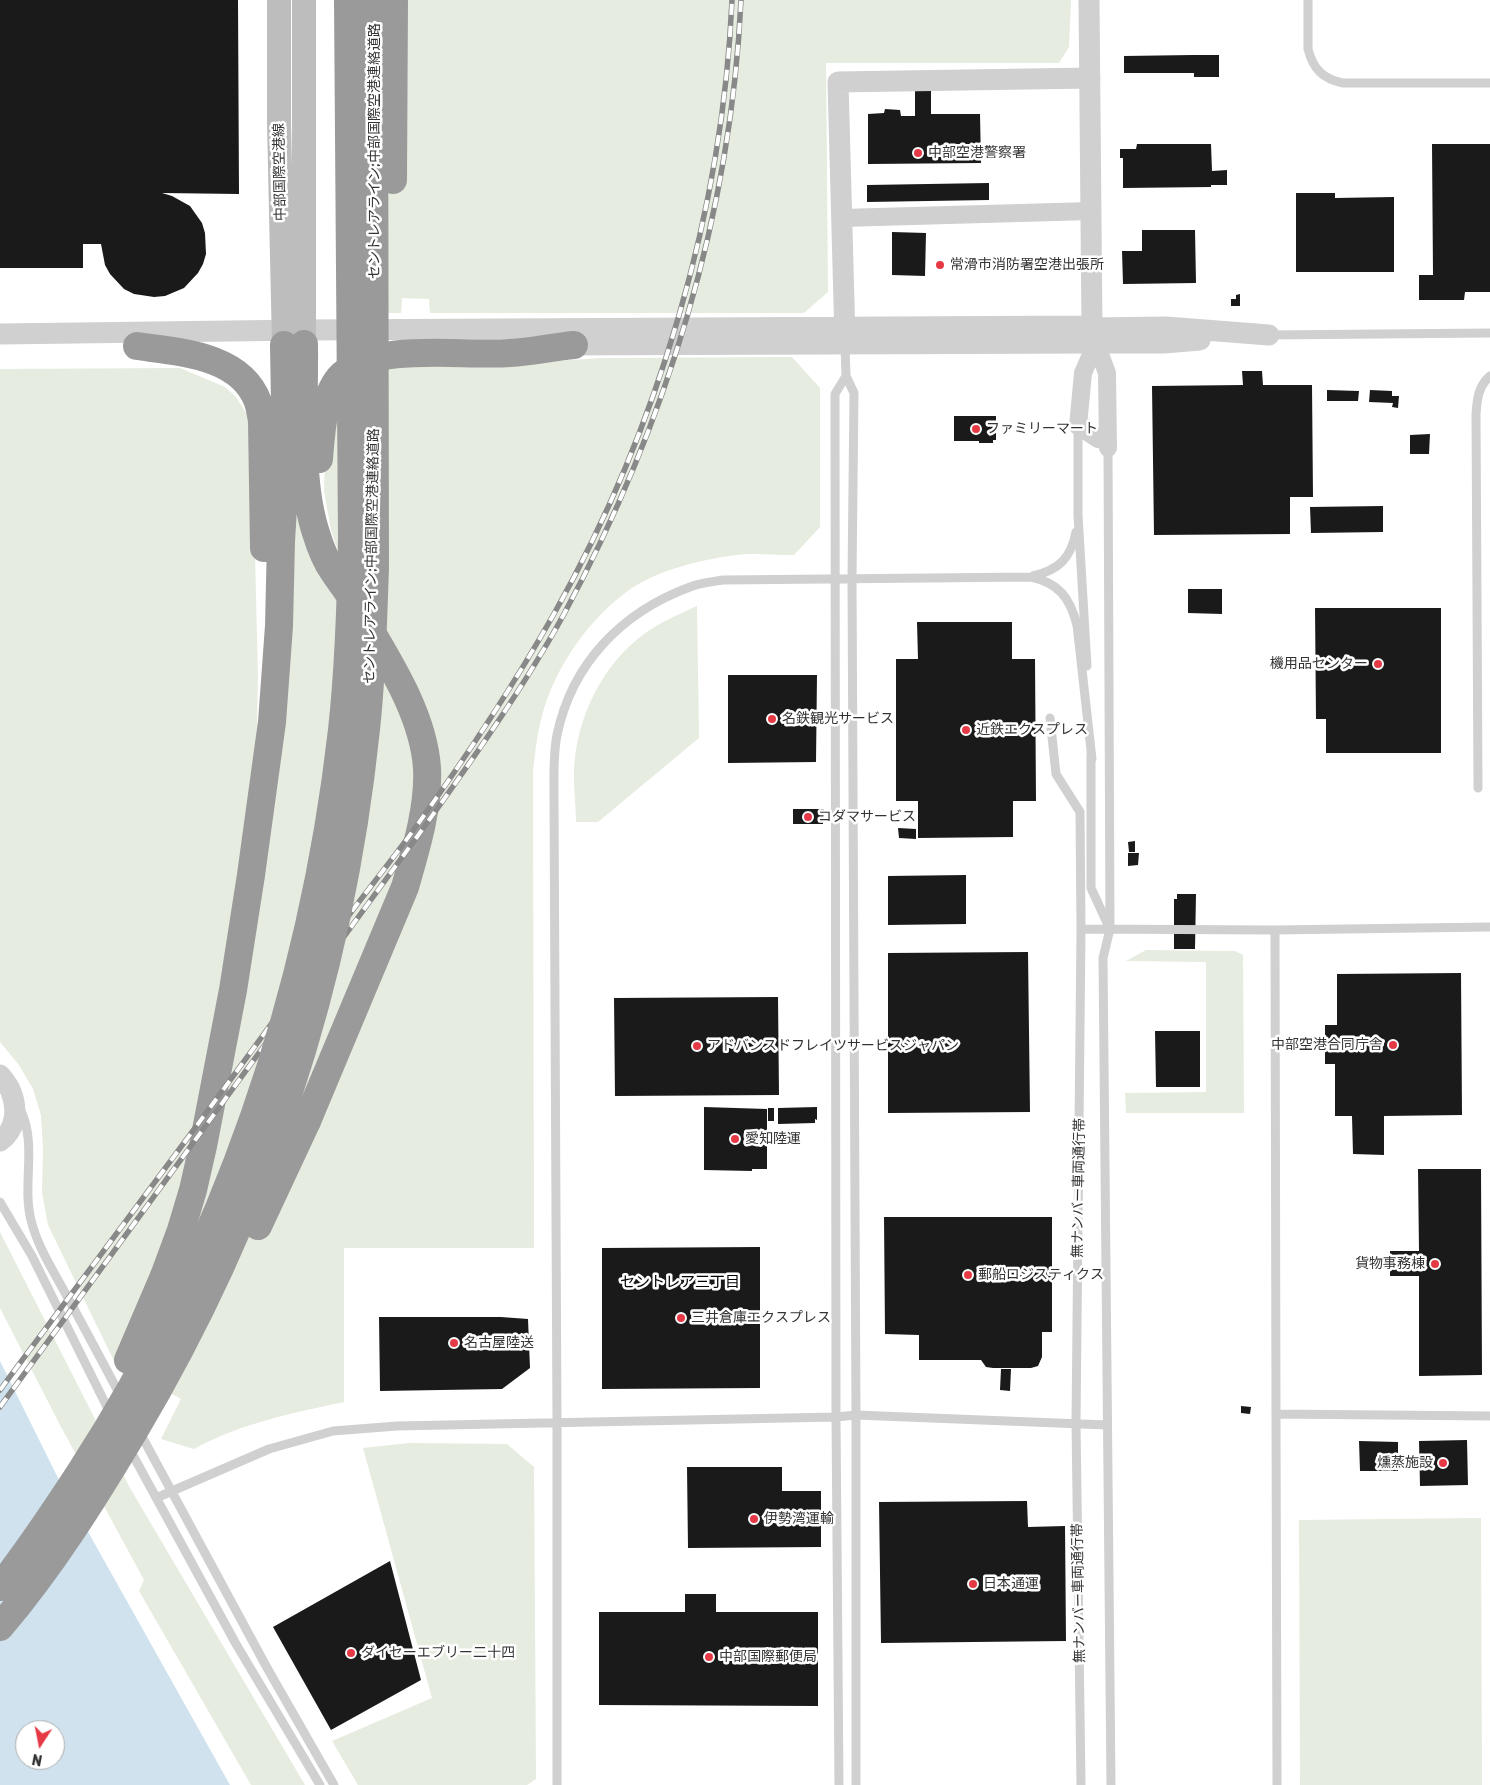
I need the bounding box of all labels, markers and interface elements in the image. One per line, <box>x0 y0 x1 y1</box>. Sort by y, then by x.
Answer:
street label: セントレアライン;中部国際空港連絡道路 <box>367 23 383 279</box>
street label: 中部国際空港線 <box>271 123 289 221</box>
place label: 中部空港警察署 <box>928 145 1026 161</box>
marker: 中部空港警察署 <box>912 147 924 159</box>
place label: 常滑市消防署空港出張所 <box>950 257 1104 273</box>
marker: 常滑市消防署空港出張所 <box>934 259 946 271</box>
place label: ファミリーマート <box>986 421 1098 437</box>
marker: ファミリーマート <box>970 423 982 435</box>
street label: セントレアライン;中部国際空港連絡道路 <box>361 428 383 684</box>
place label: 機用品センター <box>1270 656 1368 672</box>
marker: 機用品センター <box>1372 658 1384 670</box>
place label: 名鉄観光サービス <box>782 711 894 727</box>
marker: 名鉄観光サービス <box>766 713 778 725</box>
place label: 近鉄エクスプレス <box>976 722 1088 738</box>
marker: 近鉄エクスプレス <box>960 724 972 736</box>
place label: コダマサービス <box>818 809 916 825</box>
marker: コダマサービス <box>802 811 814 823</box>
place label: 中部空港合同庁舎 <box>1271 1037 1383 1053</box>
place label: アドバンスドフレイツサービスジャパン <box>707 1038 959 1054</box>
marker: 中部空港合同庁舎 <box>1387 1039 1399 1051</box>
marker: アドバンスドフレイツサービスジャパン <box>691 1040 703 1052</box>
street label: 無ナンバー車両通行帯 <box>1069 1118 1089 1258</box>
place label: 愛知陸運 <box>745 1131 801 1147</box>
marker: 愛知陸運 <box>729 1133 741 1145</box>
place label: 貨物事務棟 <box>1355 1256 1425 1272</box>
marker: 貨物事務棟 <box>1429 1258 1441 1270</box>
place label: 郵船ロジスティクス <box>978 1267 1104 1283</box>
marker: 郵船ロジスティクス <box>962 1269 974 1281</box>
district label: セントレア三丁目 <box>620 1274 740 1292</box>
place label: 三井倉庫エクスプレス <box>691 1310 831 1326</box>
marker: 三井倉庫エクスプレス <box>675 1312 687 1324</box>
place label: 名古屋陸送 <box>464 1335 534 1351</box>
marker: 名古屋陸送 <box>448 1337 460 1349</box>
place label: 燻蒸施設 <box>1377 1455 1433 1471</box>
marker: 燻蒸施設 <box>1437 1457 1449 1469</box>
place label: 伊勢湾運輸 <box>764 1511 834 1527</box>
marker: 伊勢湾運輸 <box>748 1513 760 1525</box>
street label: 無ナンバー車両通行帯 <box>1069 1523 1089 1663</box>
place label: 日本通運 <box>983 1576 1039 1592</box>
marker: 日本通運 <box>967 1578 979 1590</box>
place label: ダイセーエブリー二十四 <box>361 1645 515 1661</box>
marker: ダイセーエブリー二十四 <box>345 1647 357 1659</box>
place label: 中部国際郵便局 <box>719 1649 817 1665</box>
marker: 中部国際郵便局 <box>703 1651 715 1663</box>
north arrow <box>15 1720 65 1770</box>
text: N <box>31 1750 44 1769</box>

